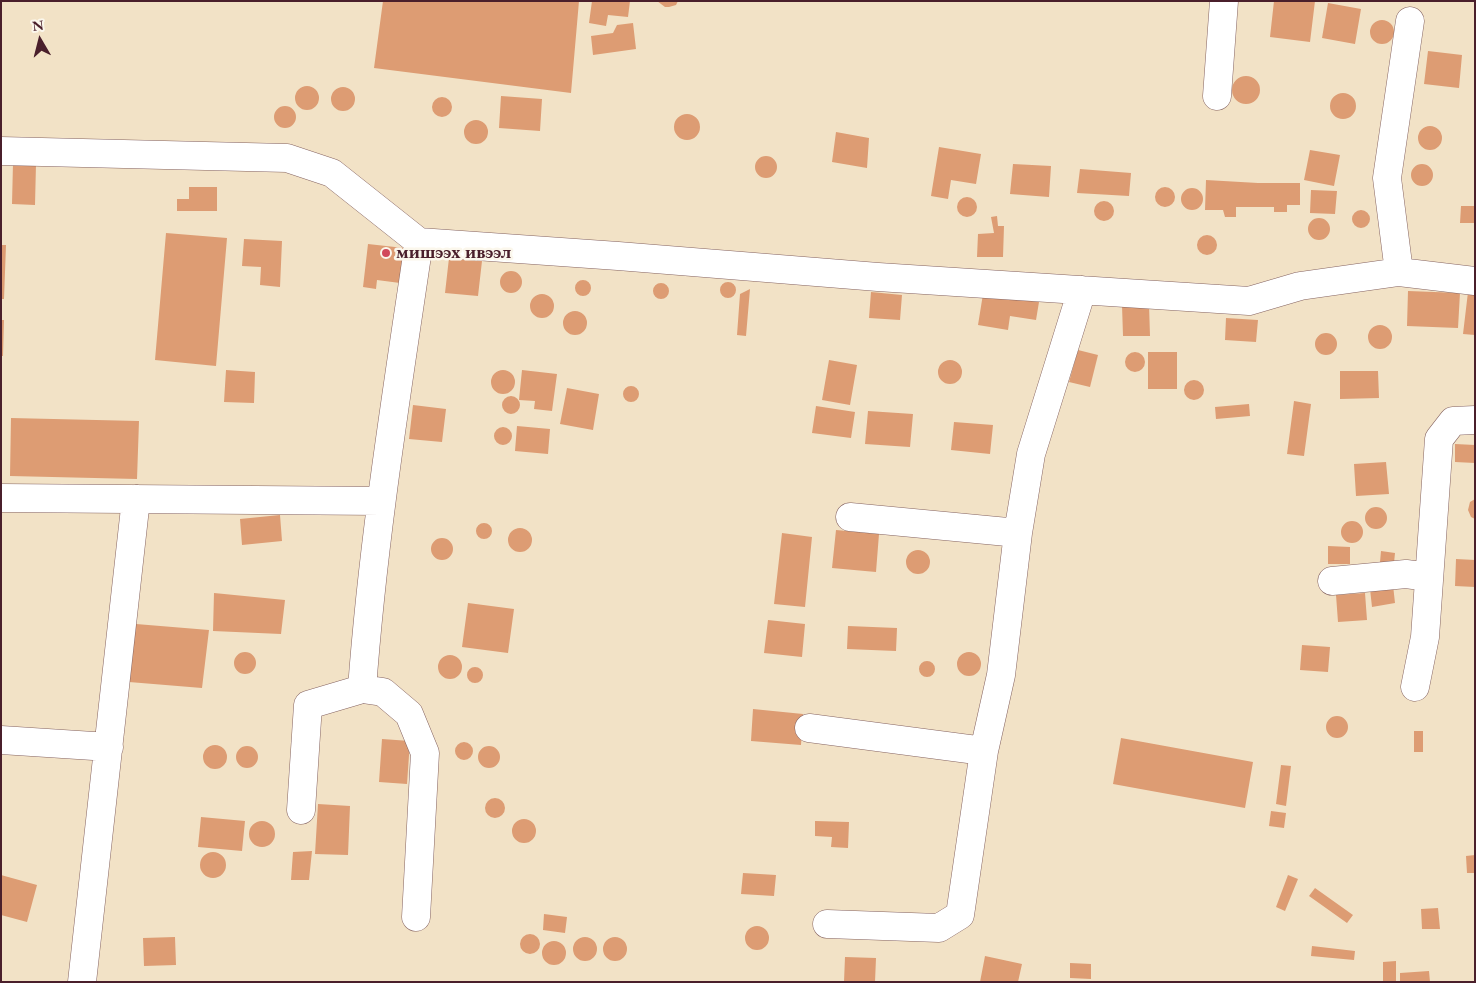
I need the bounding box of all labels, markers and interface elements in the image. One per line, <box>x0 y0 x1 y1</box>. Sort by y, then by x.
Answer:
north arrow <box>15 15 65 65</box>
text: N <box>31 15 45 35</box>
place label: мишээх ивээл <box>396 242 511 264</box>
marker: мишээх ивээл <box>380 247 392 259</box>

